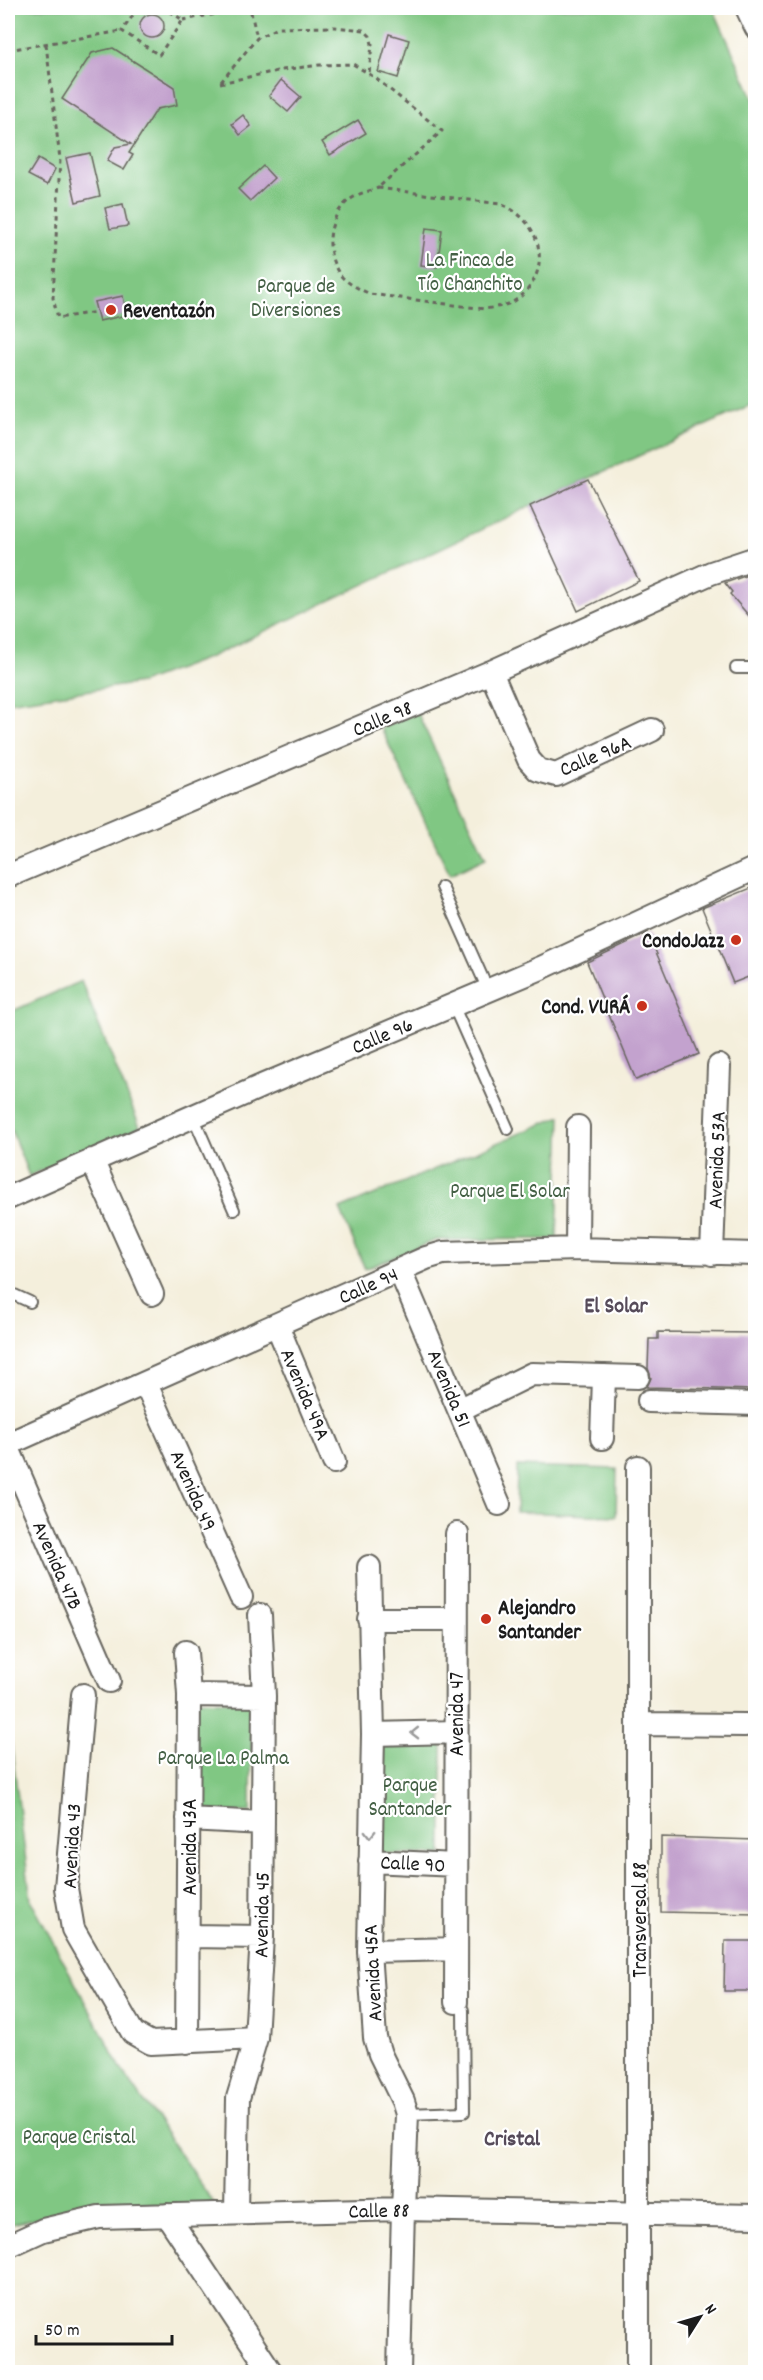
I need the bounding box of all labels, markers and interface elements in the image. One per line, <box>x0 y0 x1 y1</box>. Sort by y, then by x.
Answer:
park label: La Finca de Tío Chanchito <box>418 247 522 301</box>
park label: Parque de Diversiones <box>251 273 341 327</box>
place label: Reventazón <box>123 298 215 328</box>
marker: Reventazón <box>104 303 118 317</box>
street label: Calle 98 <box>349 695 418 747</box>
street label: Calle 96A <box>555 729 637 786</box>
place label: CondoJazz <box>642 928 725 958</box>
marker: CondoJazz <box>729 933 743 947</box>
place label: Cond. VURÁ <box>541 994 630 1024</box>
marker: Cond. VURÁ <box>635 999 649 1013</box>
street label: Calle 96 <box>348 1011 419 1064</box>
street label: Avenida 53A <box>702 1111 736 1210</box>
park label: Parque El Solar <box>450 1178 570 1208</box>
street label: Calle 94 <box>335 1261 404 1314</box>
district label: El Solar <box>584 1292 649 1323</box>
street label: Avenida 49A <box>270 1345 336 1446</box>
street label: Avenida 51 <box>417 1346 477 1433</box>
street label: Avenida 49 <box>160 1446 222 1537</box>
street label: Avenida 47B <box>22 1517 88 1615</box>
place label: Alejandro Santander <box>498 1595 582 1649</box>
marker: Alejandro Santander <box>479 1612 493 1626</box>
street label: Avenida 47 <box>444 1672 474 1756</box>
one-way arrow <box>410 1726 419 1739</box>
park label: Parque La Palma <box>157 1745 290 1775</box>
park label: Parque Santander <box>369 1772 452 1826</box>
street label: Avenida 43A <box>177 1798 207 1896</box>
street label: Avenida 43 <box>57 1803 91 1890</box>
one-way arrow <box>364 1830 377 1839</box>
street label: Calle 90 <box>379 1849 446 1883</box>
street label: Transversal 88 <box>627 1862 657 1978</box>
street label: Avenida 45 <box>248 1872 280 1958</box>
street label: Avenida 45A <box>357 1923 393 2022</box>
park label: Parque Cristal <box>22 2124 136 2154</box>
district label: Cristal <box>484 2125 541 2156</box>
street label: Calle 88 <box>348 2197 410 2229</box>
north arrow <box>670 2287 730 2347</box>
text: N <box>698 2299 722 2320</box>
scale bar <box>36 2308 172 2346</box>
text: 50 m <box>45 2319 80 2344</box>

